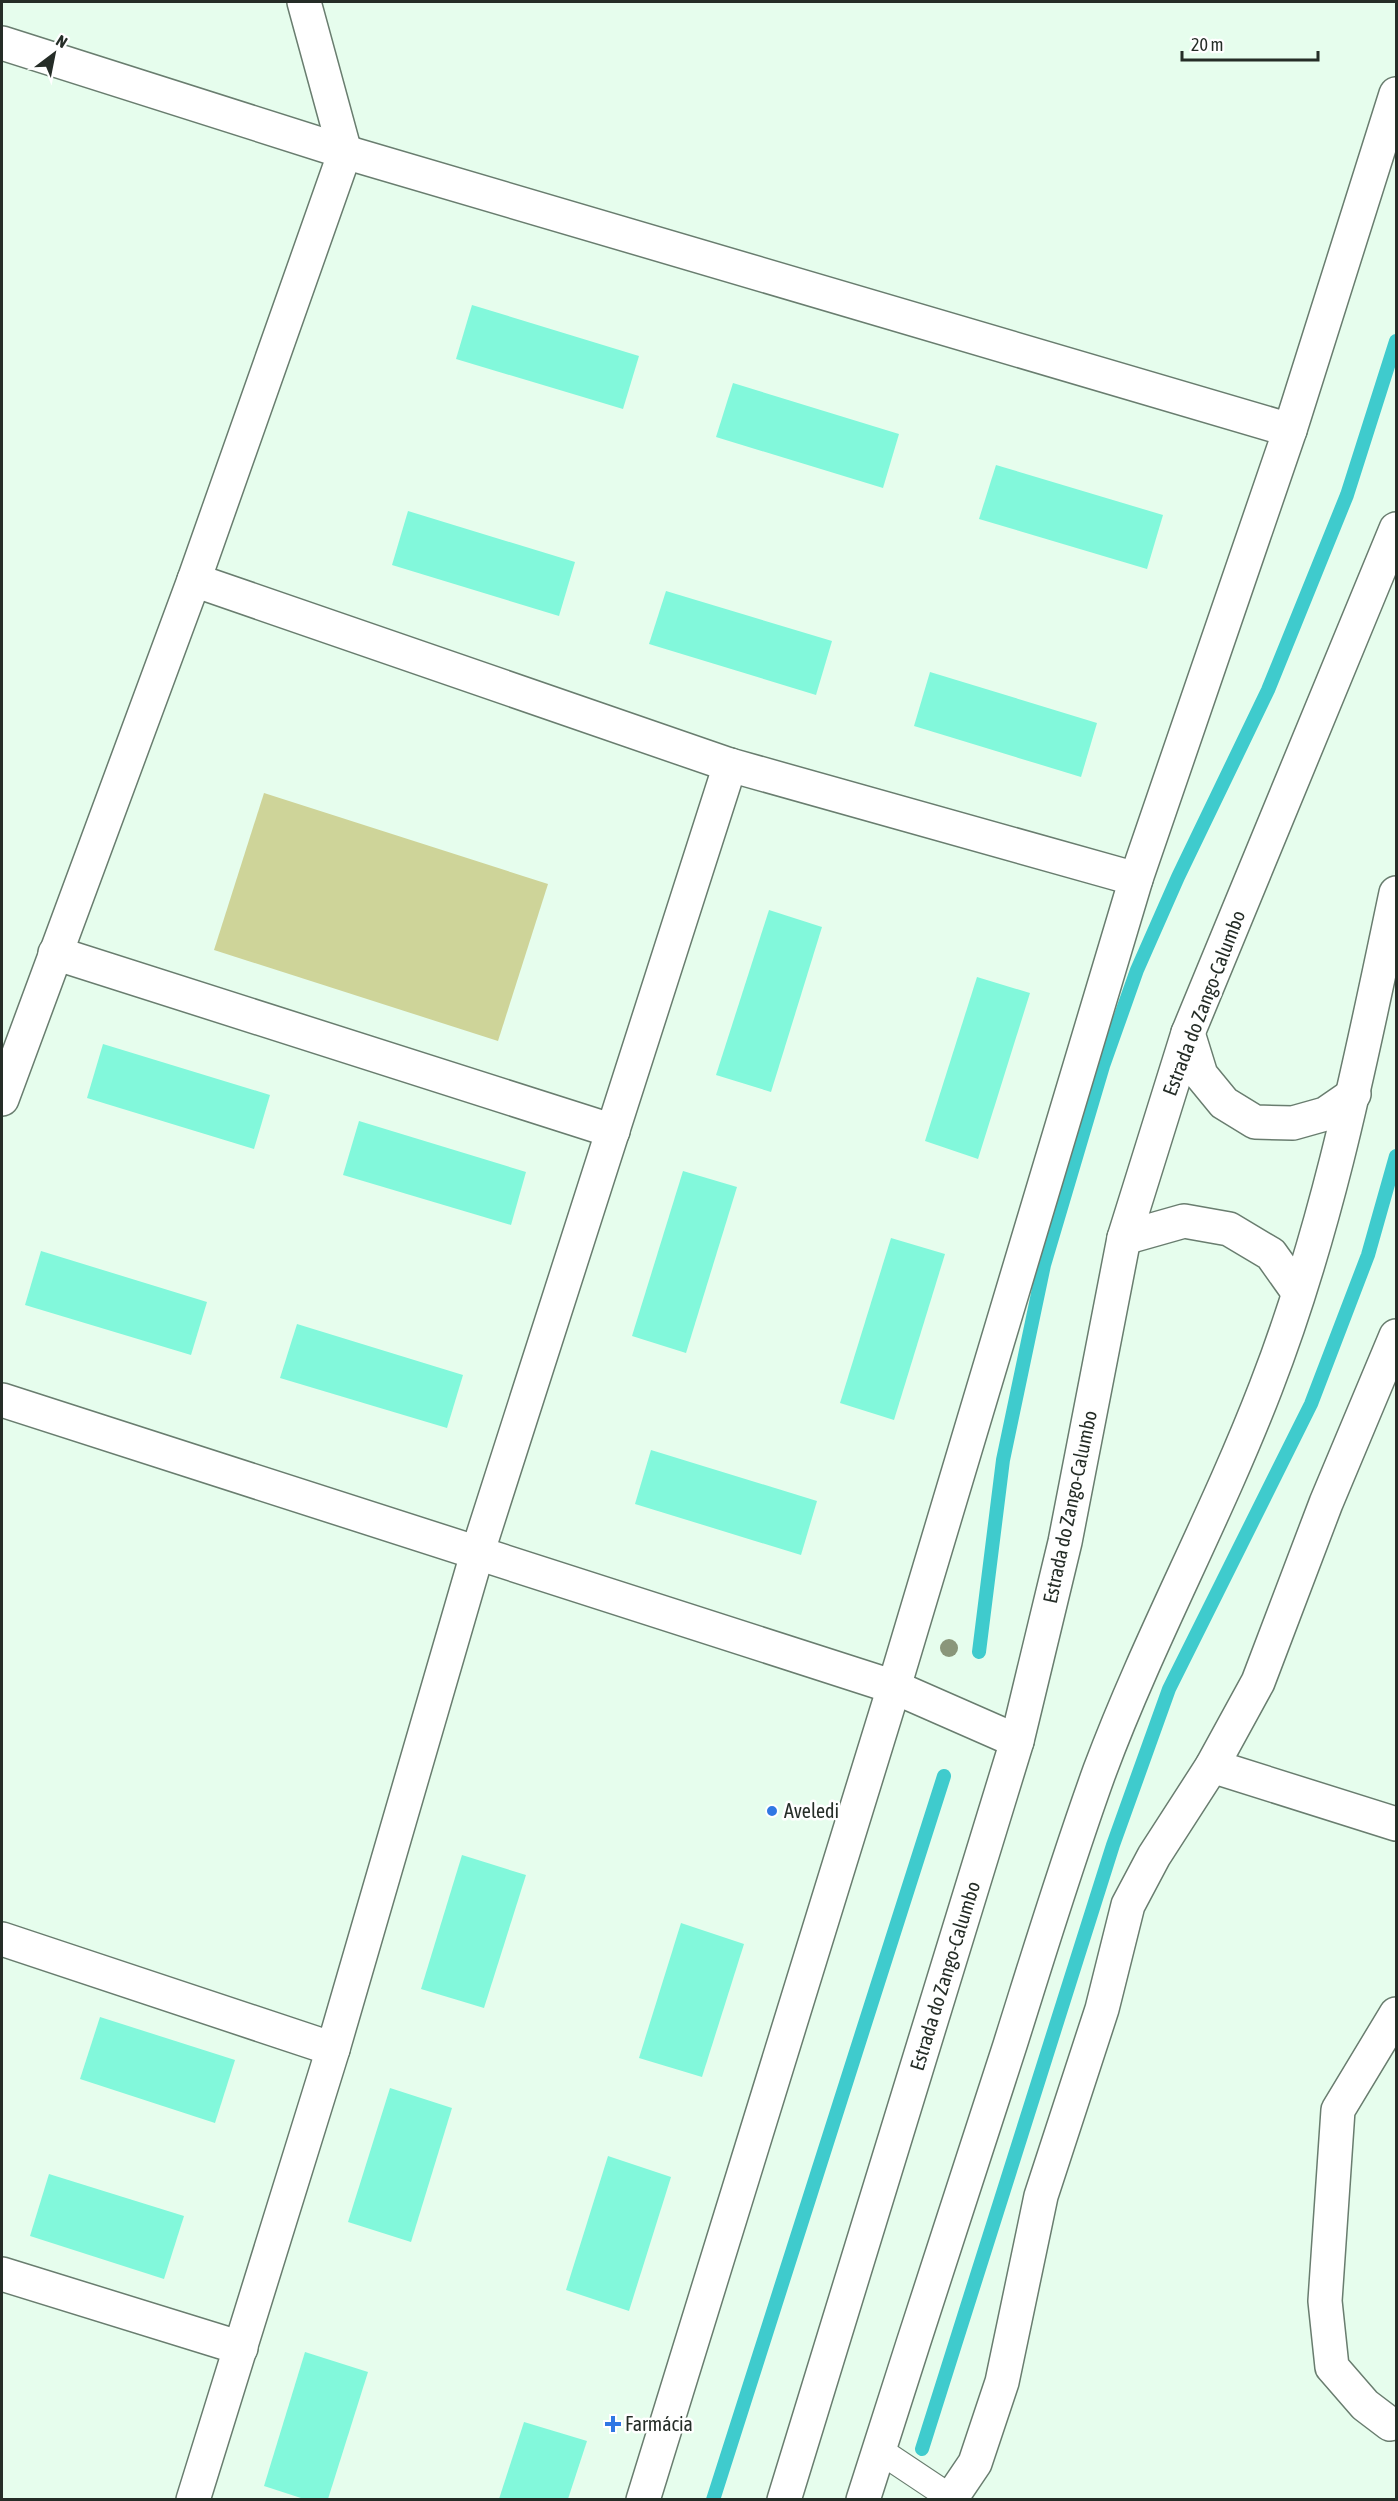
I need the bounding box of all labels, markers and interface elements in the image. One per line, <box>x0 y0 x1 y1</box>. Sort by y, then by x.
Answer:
north arrow <box>24 24 84 84</box>
scale bar <box>1182 24 1318 62</box>
text: N <box>53 31 71 51</box>
text: 20 m <box>1191 34 1223 55</box>
street label: Estrada do Zango-Calumbo <box>1158 907 1249 1099</box>
street label: Estrada do Zango-Calumbo <box>1038 1408 1101 1605</box>
place label: Aveledi <box>784 1799 839 1822</box>
marker: Aveledi <box>765 1804 779 1818</box>
street label: Estrada do Zango-Calumbo <box>905 1879 984 2073</box>
place label: Farmácia <box>625 2412 693 2435</box>
marker: Farmácia <box>606 2417 620 2431</box>

